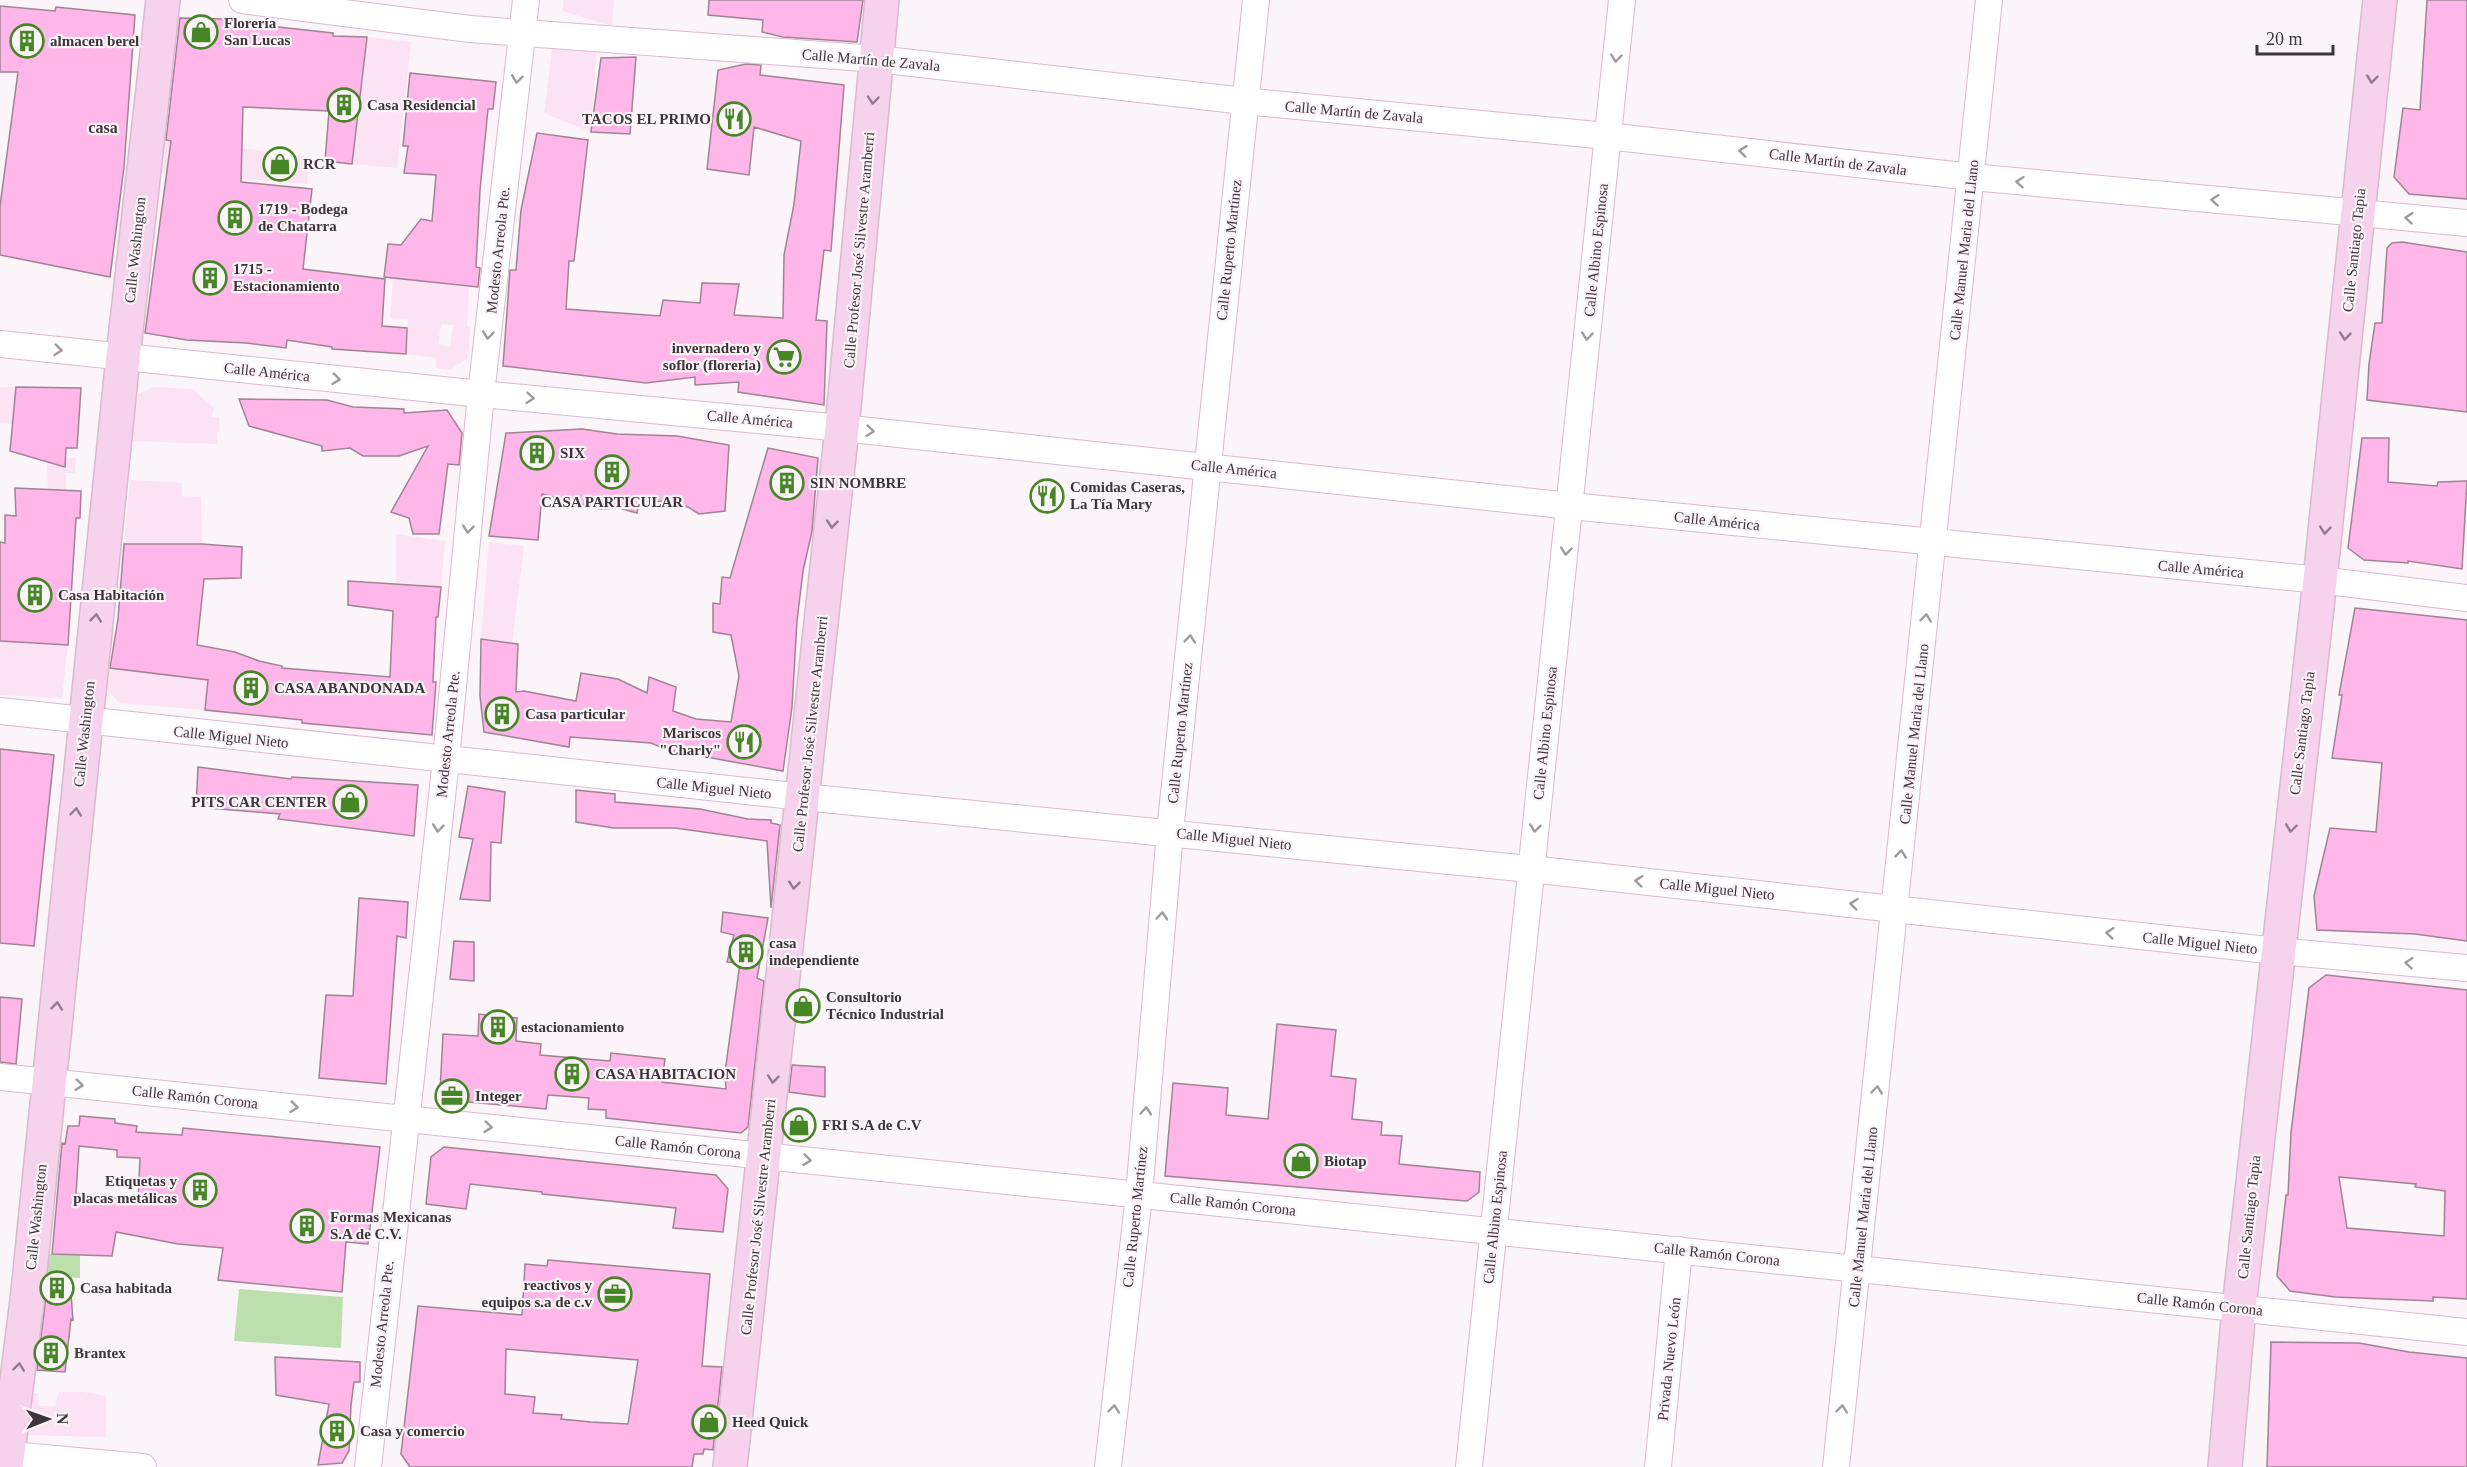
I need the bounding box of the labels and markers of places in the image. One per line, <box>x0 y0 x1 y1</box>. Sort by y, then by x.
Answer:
shop icon: Florería San Lucas <box>183 14 219 50</box>
place label: Florería San Lucas <box>224 15 290 48</box>
building icon: almacen berel <box>9 23 45 59</box>
place label: almacen berel <box>50 33 139 49</box>
building icon: Casa Residencial <box>326 87 362 123</box>
place label: Casa Residencial <box>367 97 476 113</box>
restaurant icon: TACOS EL PRIMO <box>716 101 752 137</box>
place label: TACOS EL PRIMO <box>582 111 711 127</box>
shop icon: RCR <box>262 146 298 182</box>
place label: RCR <box>303 156 336 172</box>
building icon: 1719 - Bodega de Chatarra <box>217 200 253 236</box>
place label: 1719 - Bodega de Chatarra <box>258 201 349 234</box>
building icon: 1715 - Estacionamiento <box>192 260 228 296</box>
place label: 1715 - Estacionamiento <box>233 261 340 294</box>
supermarket icon: invernadero y soflor (floreria) <box>766 339 802 375</box>
place label: invernadero y soflor (floreria) <box>663 340 761 374</box>
building icon: SIX <box>519 435 555 471</box>
place label: SIX <box>560 445 585 461</box>
building icon: CASA PARTICULAR <box>594 454 630 490</box>
building icon: SIN NOMBRE <box>769 465 805 501</box>
place label: SIN NOMBRE <box>810 475 906 491</box>
restaurant icon: Comidas Caseras, La Tía Mary <box>1029 478 1065 514</box>
place label: Comidas Caseras, La Tía Mary <box>1070 479 1185 512</box>
place label: CASA PARTICULAR <box>541 494 683 510</box>
building icon: Casa Habitación <box>17 577 53 613</box>
place label: Casa Habitación <box>58 587 165 603</box>
building icon: CASA ABANDONADA <box>233 670 269 706</box>
place label: CASA ABANDONADA <box>274 680 425 696</box>
building icon: Casa particular <box>484 696 520 732</box>
place label: Casa particular <box>525 706 626 722</box>
restaurant icon: Mariscos "Charly" <box>726 724 762 760</box>
place label: Mariscos "Charly" <box>659 725 721 758</box>
shop icon: PITS CAR CENTER <box>332 784 368 820</box>
place label: PITS CAR CENTER <box>191 794 327 810</box>
building icon: casa independiente <box>728 934 764 970</box>
place label: casa independiente <box>769 935 859 968</box>
shop icon: Consultorio Técnico Industrial <box>785 988 821 1024</box>
place label: Consultorio Técnico Industrial <box>826 989 944 1022</box>
building icon: estacionamiento <box>480 1009 516 1045</box>
place label: estacionamiento <box>521 1019 624 1035</box>
building icon: CASA HABITACION <box>554 1056 590 1092</box>
place label: CASA HABITACION <box>595 1066 736 1082</box>
office icon: Integer <box>434 1078 470 1114</box>
place label: Integer <box>475 1088 522 1104</box>
shop icon: FRI S.A de C.V <box>781 1107 817 1143</box>
place label: FRI S.A de C.V <box>822 1117 922 1133</box>
shop icon: Biotap <box>1283 1143 1319 1179</box>
place label: Biotap <box>1324 1153 1367 1169</box>
building icon: Etiquetas y placas metálicas <box>182 1172 218 1208</box>
place label: Etiquetas y placas metálicas <box>73 1173 177 1206</box>
building icon: Formas Mexicanas S.A de C.V. <box>289 1208 325 1244</box>
place label: Formas Mexicanas S.A de C.V. <box>330 1209 451 1242</box>
building icon: Casa habitada <box>39 1270 75 1306</box>
office icon: reactivos y equipos s.a de c.v <box>597 1276 633 1312</box>
place label: reactivos y equipos s.a de c.v <box>482 1277 592 1310</box>
place label: Casa habitada <box>80 1280 173 1296</box>
building icon: Brantex <box>33 1335 69 1371</box>
place label: Brantex <box>74 1345 126 1361</box>
shop icon: Heed Quick <box>691 1404 727 1440</box>
building icon: Casa y comercio <box>319 1413 355 1449</box>
place label: Heed Quick <box>732 1414 809 1430</box>
place label: Casa y comercio <box>360 1423 465 1439</box>

